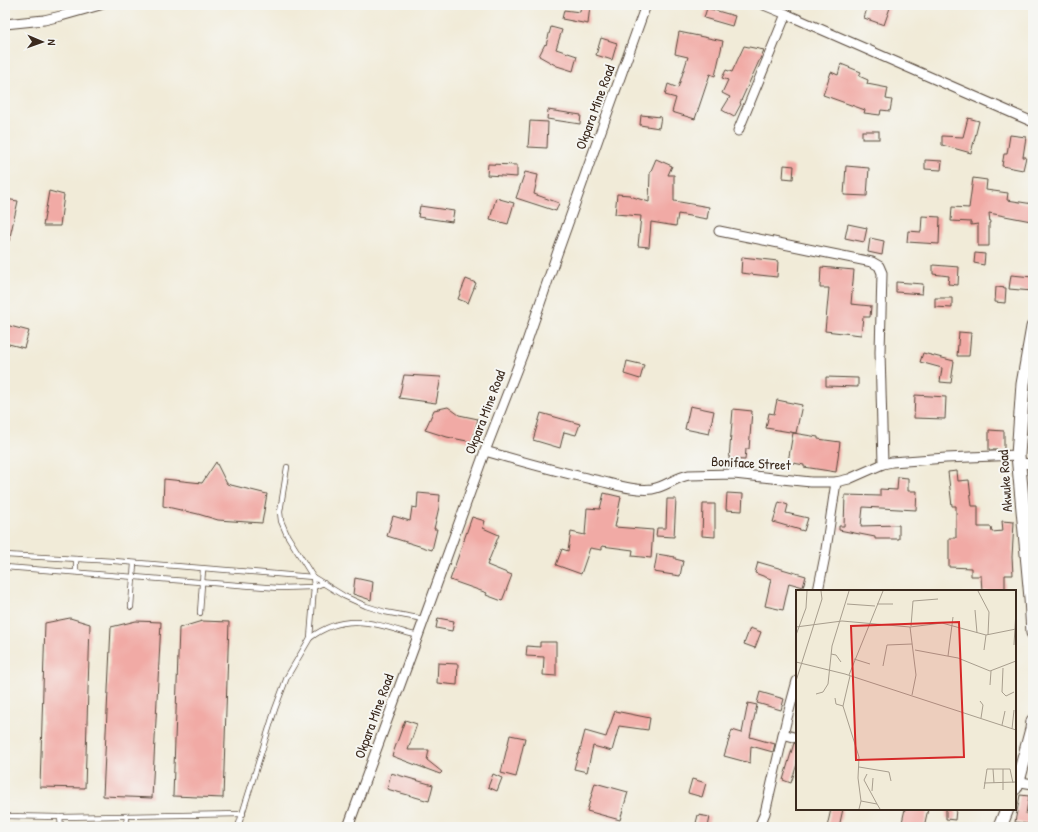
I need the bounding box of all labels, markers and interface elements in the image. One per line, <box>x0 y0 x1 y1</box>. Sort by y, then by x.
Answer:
north arrow <box>22 22 62 62</box>
text: N <box>45 39 59 46</box>
street label: Okpara Mine Road <box>570 61 620 152</box>
street label: Okpara Mine Road <box>460 367 510 457</box>
street label: Akwuke Road <box>993 449 1016 513</box>
street label: Boniface Street <box>711 451 791 474</box>
inset map <box>796 590 1016 810</box>
street label: Okpara Mine Road <box>349 670 399 761</box>

